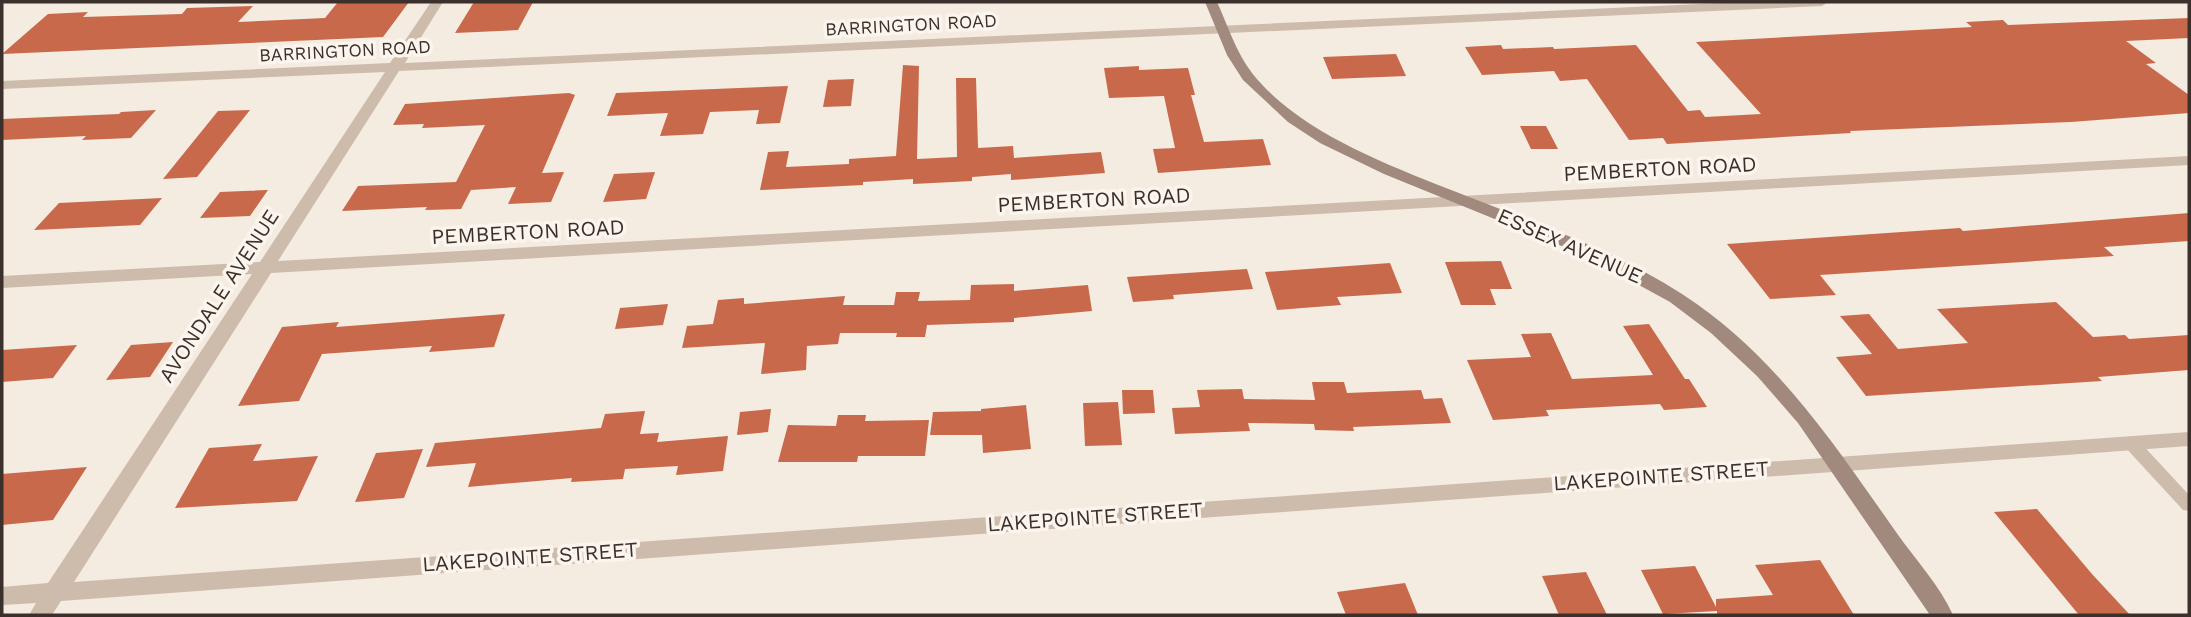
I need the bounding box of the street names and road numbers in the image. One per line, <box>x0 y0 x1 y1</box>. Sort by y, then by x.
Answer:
street label: BARRINGTON ROAD <box>825 10 997 39</box>
street label: BARRINGTON ROAD <box>259 36 431 65</box>
street label: PEMBERTON ROAD <box>1563 151 1757 186</box>
street label: PEMBERTON ROAD <box>997 182 1191 217</box>
street label: ESSEX AVENUE <box>1494 202 1646 289</box>
street label: AVONDALE AVENUE <box>153 205 284 387</box>
street label: PEMBERTON ROAD <box>431 214 625 249</box>
street label: LAKEPOINTE STREET <box>1552 455 1770 496</box>
street label: LAKEPOINTE STREET <box>986 496 1204 537</box>
street label: LAKEPOINTE STREET <box>421 536 639 577</box>

